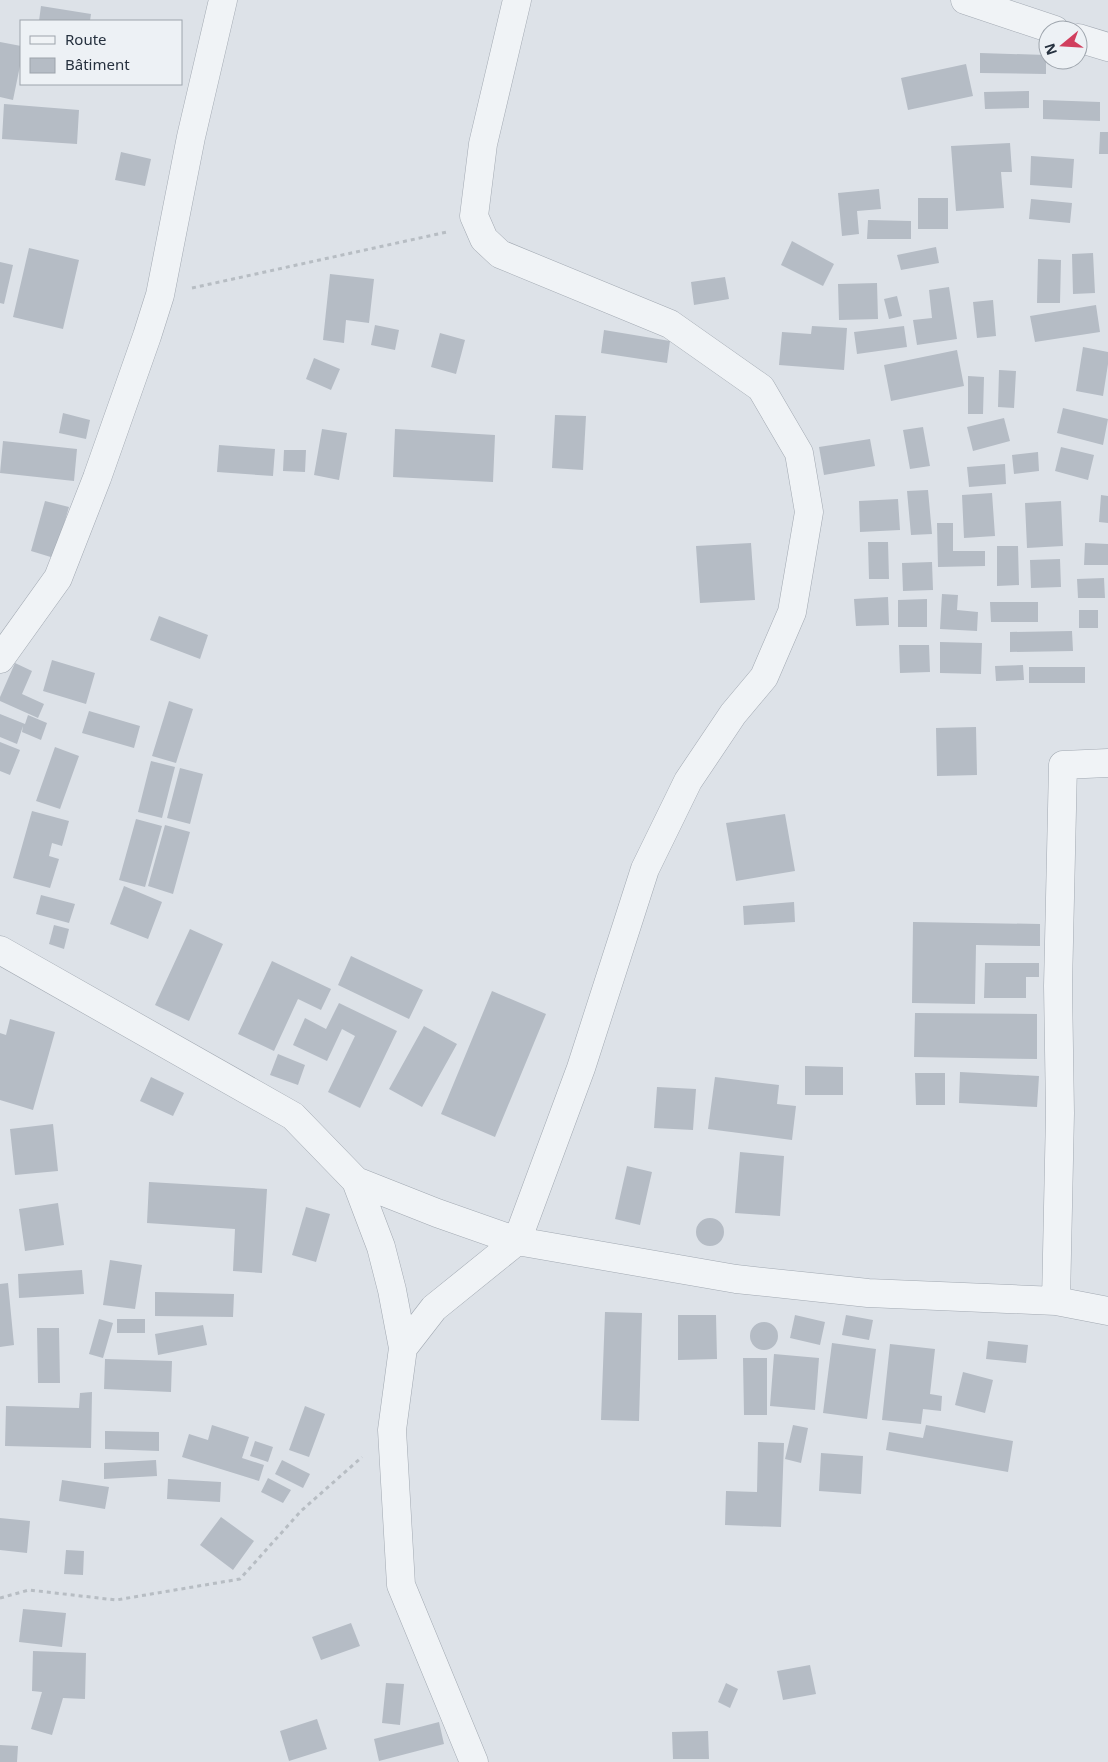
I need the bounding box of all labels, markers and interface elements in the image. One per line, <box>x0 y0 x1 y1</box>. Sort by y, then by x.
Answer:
legend <box>20 20 182 85</box>
north arrow <box>1038 20 1088 70</box>
text: Route <box>65 29 107 49</box>
text: N <box>1039 41 1061 58</box>
text: Bâtiment <box>65 54 130 74</box>

